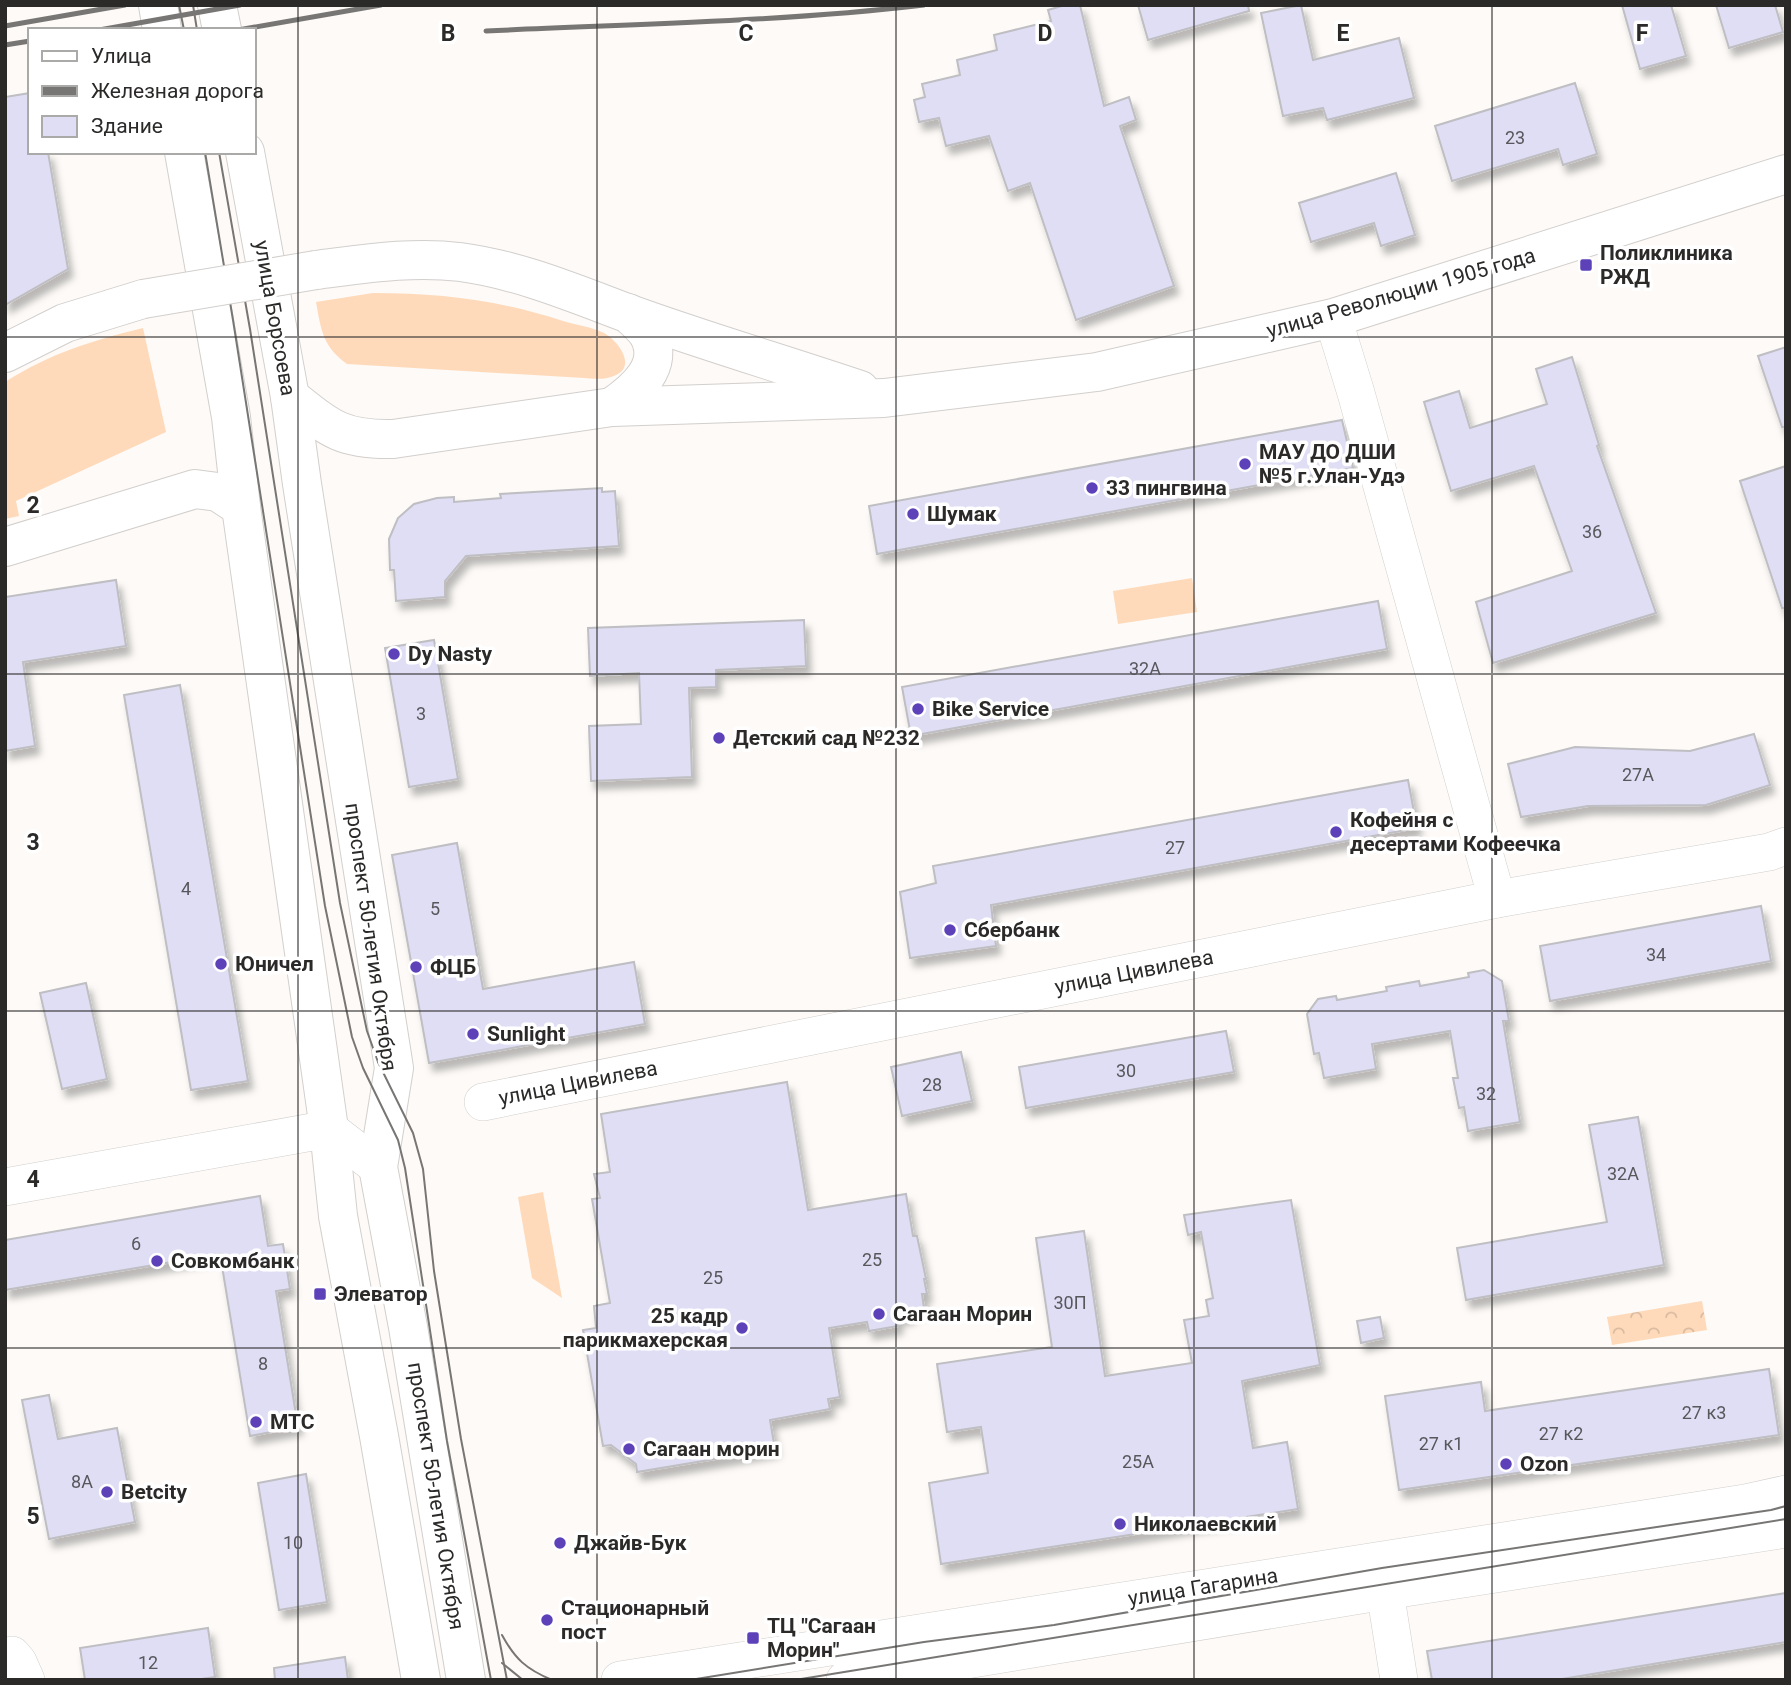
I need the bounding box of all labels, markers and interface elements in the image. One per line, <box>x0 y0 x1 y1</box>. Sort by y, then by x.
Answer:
text: B <box>441 20 455 47</box>
text: C <box>738 20 754 47</box>
text: D <box>1038 20 1052 47</box>
text: E <box>1337 20 1350 47</box>
text: F <box>1636 20 1649 47</box>
legend <box>28 28 256 154</box>
text: Улица <box>91 44 152 68</box>
text: Железная дорога <box>91 79 264 103</box>
text: Здание <box>91 114 163 138</box>
house number: 23 <box>1505 127 1525 148</box>
street label: улица Борсоева <box>250 238 300 398</box>
place label: Поликлиника РЖД <box>1600 241 1733 289</box>
street label: улица Революции 1905 года <box>1264 243 1538 343</box>
marker: Поликлиника РЖД <box>1578 257 1594 273</box>
place label: МАУ ДО ДШИ №5 г.Улан-Удэ <box>1259 440 1405 488</box>
marker: МАУ ДО ДШИ №5 г.Улан-Удэ <box>1237 456 1253 472</box>
place label: 33 пингвина <box>1106 476 1227 500</box>
marker: 33 пингвина <box>1084 480 1100 496</box>
text: 2 <box>26 492 40 519</box>
place label: Шумак <box>927 502 997 526</box>
marker: Шумак <box>905 506 921 522</box>
house number: 36 <box>1582 521 1602 542</box>
place label: Dy Nasty <box>408 642 492 666</box>
marker: Dy Nasty <box>386 646 402 662</box>
house number: 32А <box>1129 658 1161 679</box>
place label: Bike Service <box>932 697 1049 721</box>
marker: Bike Service <box>910 701 926 717</box>
house number: 3 <box>416 703 426 724</box>
place label: Детский сад №232 <box>733 726 920 750</box>
marker: Детский сад №232 <box>711 730 727 746</box>
house number: 27А <box>1622 764 1654 785</box>
street label: проспект 50-летия Октября <box>340 801 402 1073</box>
place label: Кофейня с десертами Кофеечка <box>1350 808 1561 856</box>
marker: Кофейня с десертами Кофеечка <box>1328 824 1344 840</box>
text: 3 <box>26 829 40 856</box>
house number: 27 <box>1165 837 1185 858</box>
house number: 4 <box>181 878 191 899</box>
house number: 5 <box>430 898 440 919</box>
place label: Сбербанк <box>964 918 1060 942</box>
marker: Сбербанк <box>942 922 958 938</box>
house number: 34 <box>1646 944 1666 965</box>
street label: улица Цивилева <box>1053 945 1215 999</box>
place label: Юничел <box>235 952 314 976</box>
place label: ФЦБ <box>430 955 476 979</box>
marker: Юничел <box>213 956 229 972</box>
marker: ФЦБ <box>408 959 424 975</box>
place label: Sunlight <box>487 1022 565 1046</box>
marker: Sunlight <box>465 1026 481 1042</box>
street label: улица Цивилева <box>497 1056 659 1110</box>
house number: 30 <box>1116 1060 1136 1081</box>
house number: 28 <box>922 1074 942 1095</box>
house number: 32 <box>1476 1083 1496 1104</box>
house number: 32А <box>1607 1163 1639 1184</box>
text: 4 <box>26 1166 40 1193</box>
house number: 6 <box>131 1233 141 1254</box>
place label: Совкомбанк <box>171 1249 295 1273</box>
house number: 25 <box>862 1249 882 1270</box>
marker: Совкомбанк <box>149 1253 165 1269</box>
house number: 25 <box>703 1267 723 1288</box>
place label: Элеватор <box>334 1282 428 1306</box>
marker: Элеватор <box>312 1286 328 1302</box>
house number: 30П <box>1053 1292 1087 1313</box>
place label: Сагаан Морин <box>893 1302 1032 1326</box>
place label: 25 кадр парикмахерская <box>563 1304 728 1352</box>
marker: Сагаан Морин <box>871 1306 887 1322</box>
marker: 25 кадр парикмахерская <box>734 1320 750 1336</box>
house number: 8 <box>258 1353 268 1374</box>
street label: проспект 50-летия Октября <box>403 1361 469 1631</box>
house number: 27 к3 <box>1682 1402 1726 1423</box>
place label: МТС <box>270 1410 315 1434</box>
marker: МТС <box>248 1414 264 1430</box>
house number: 27 к2 <box>1539 1423 1583 1444</box>
house number: 27 к1 <box>1419 1433 1463 1454</box>
place label: Сагаан морин <box>643 1437 780 1461</box>
marker: Сагаан морин <box>621 1441 637 1457</box>
house number: 25А <box>1122 1451 1154 1472</box>
place label: Ozon <box>1520 1452 1569 1476</box>
marker: Ozon <box>1498 1456 1514 1472</box>
house number: 8А <box>71 1471 93 1492</box>
place label: Betcity <box>121 1480 187 1504</box>
marker: Betcity <box>99 1484 115 1500</box>
text: 5 <box>26 1503 40 1530</box>
place label: Николаевский <box>1134 1512 1277 1536</box>
marker: Николаевский <box>1112 1516 1128 1532</box>
place label: Джайв-Бук <box>574 1531 687 1555</box>
house number: 10 <box>283 1532 303 1553</box>
marker: Джайв-Бук <box>552 1535 568 1551</box>
street label: улица Гагарина <box>1126 1563 1280 1611</box>
place label: Стационарный пост <box>561 1596 709 1644</box>
marker: Стационарный пост <box>539 1612 555 1628</box>
place label: ТЦ "Сагаан Морин" <box>767 1614 876 1662</box>
marker: ТЦ "Сагаан Морин" <box>745 1630 761 1646</box>
house number: 12 <box>138 1652 158 1673</box>

